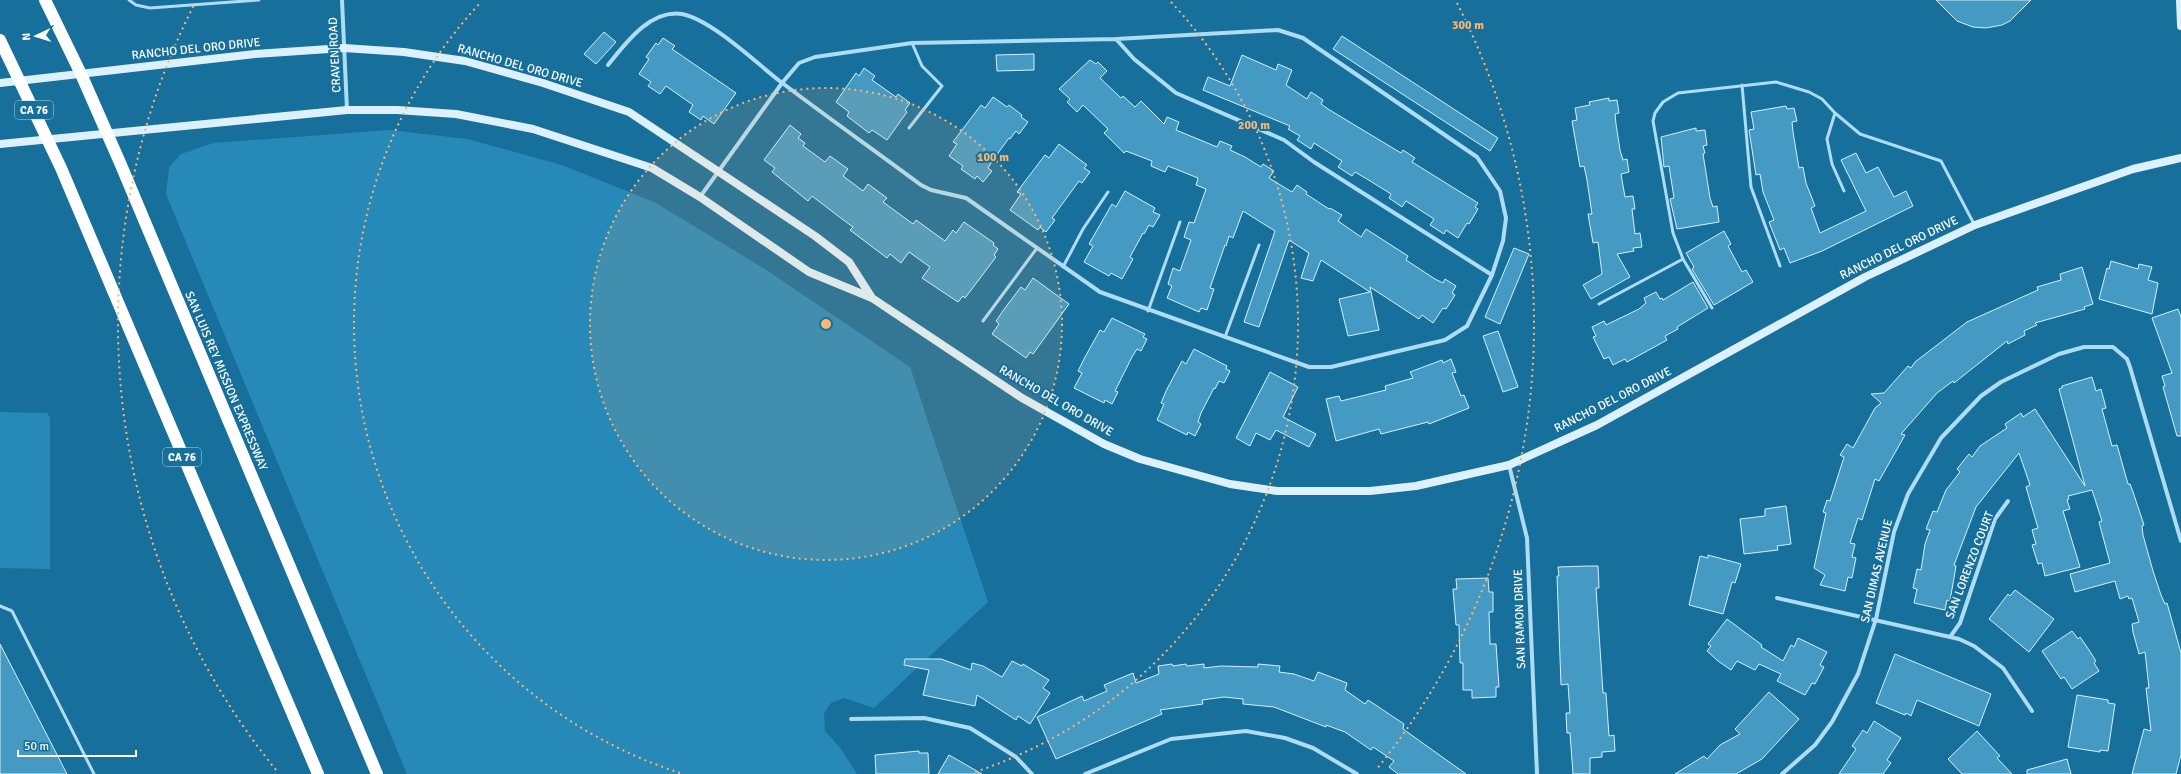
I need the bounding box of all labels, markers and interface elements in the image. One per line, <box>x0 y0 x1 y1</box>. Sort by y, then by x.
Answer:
north arrow <box>16 16 56 56</box>
street label: CRAVEN ROAD <box>326 17 344 93</box>
text: 300 m <box>1452 18 1484 33</box>
text: N <box>20 32 33 41</box>
street label: RANCHO DEL ORO DRIVE <box>131 35 261 63</box>
street label: RANCHO DEL ORO DRIVE <box>456 41 585 91</box>
road number: CA 76 <box>15 101 53 119</box>
text: 200 m <box>1238 118 1270 133</box>
text: 100 m <box>977 150 1009 165</box>
street label: RANCHO DEL ORO DRIVE <box>1837 213 1961 283</box>
street label: SAN LUIS REY MISSION EXPRESSWAY <box>181 289 271 473</box>
centre of rings <box>819 317 833 331</box>
street label: RANCHO DEL ORO DRIVE <box>996 362 1116 440</box>
street label: RANCHO DEL ORO DRIVE <box>1552 364 1674 436</box>
road number: CA 76 <box>163 448 201 466</box>
street label: SAN LORENZO COURT <box>1943 509 1997 621</box>
street label: SAN DIMAS AVENUE <box>1858 518 1896 624</box>
street label: SAN RAMON DRIVE <box>1511 569 1529 669</box>
scale bar <box>18 732 136 758</box>
text: 50 m <box>24 739 49 754</box>

